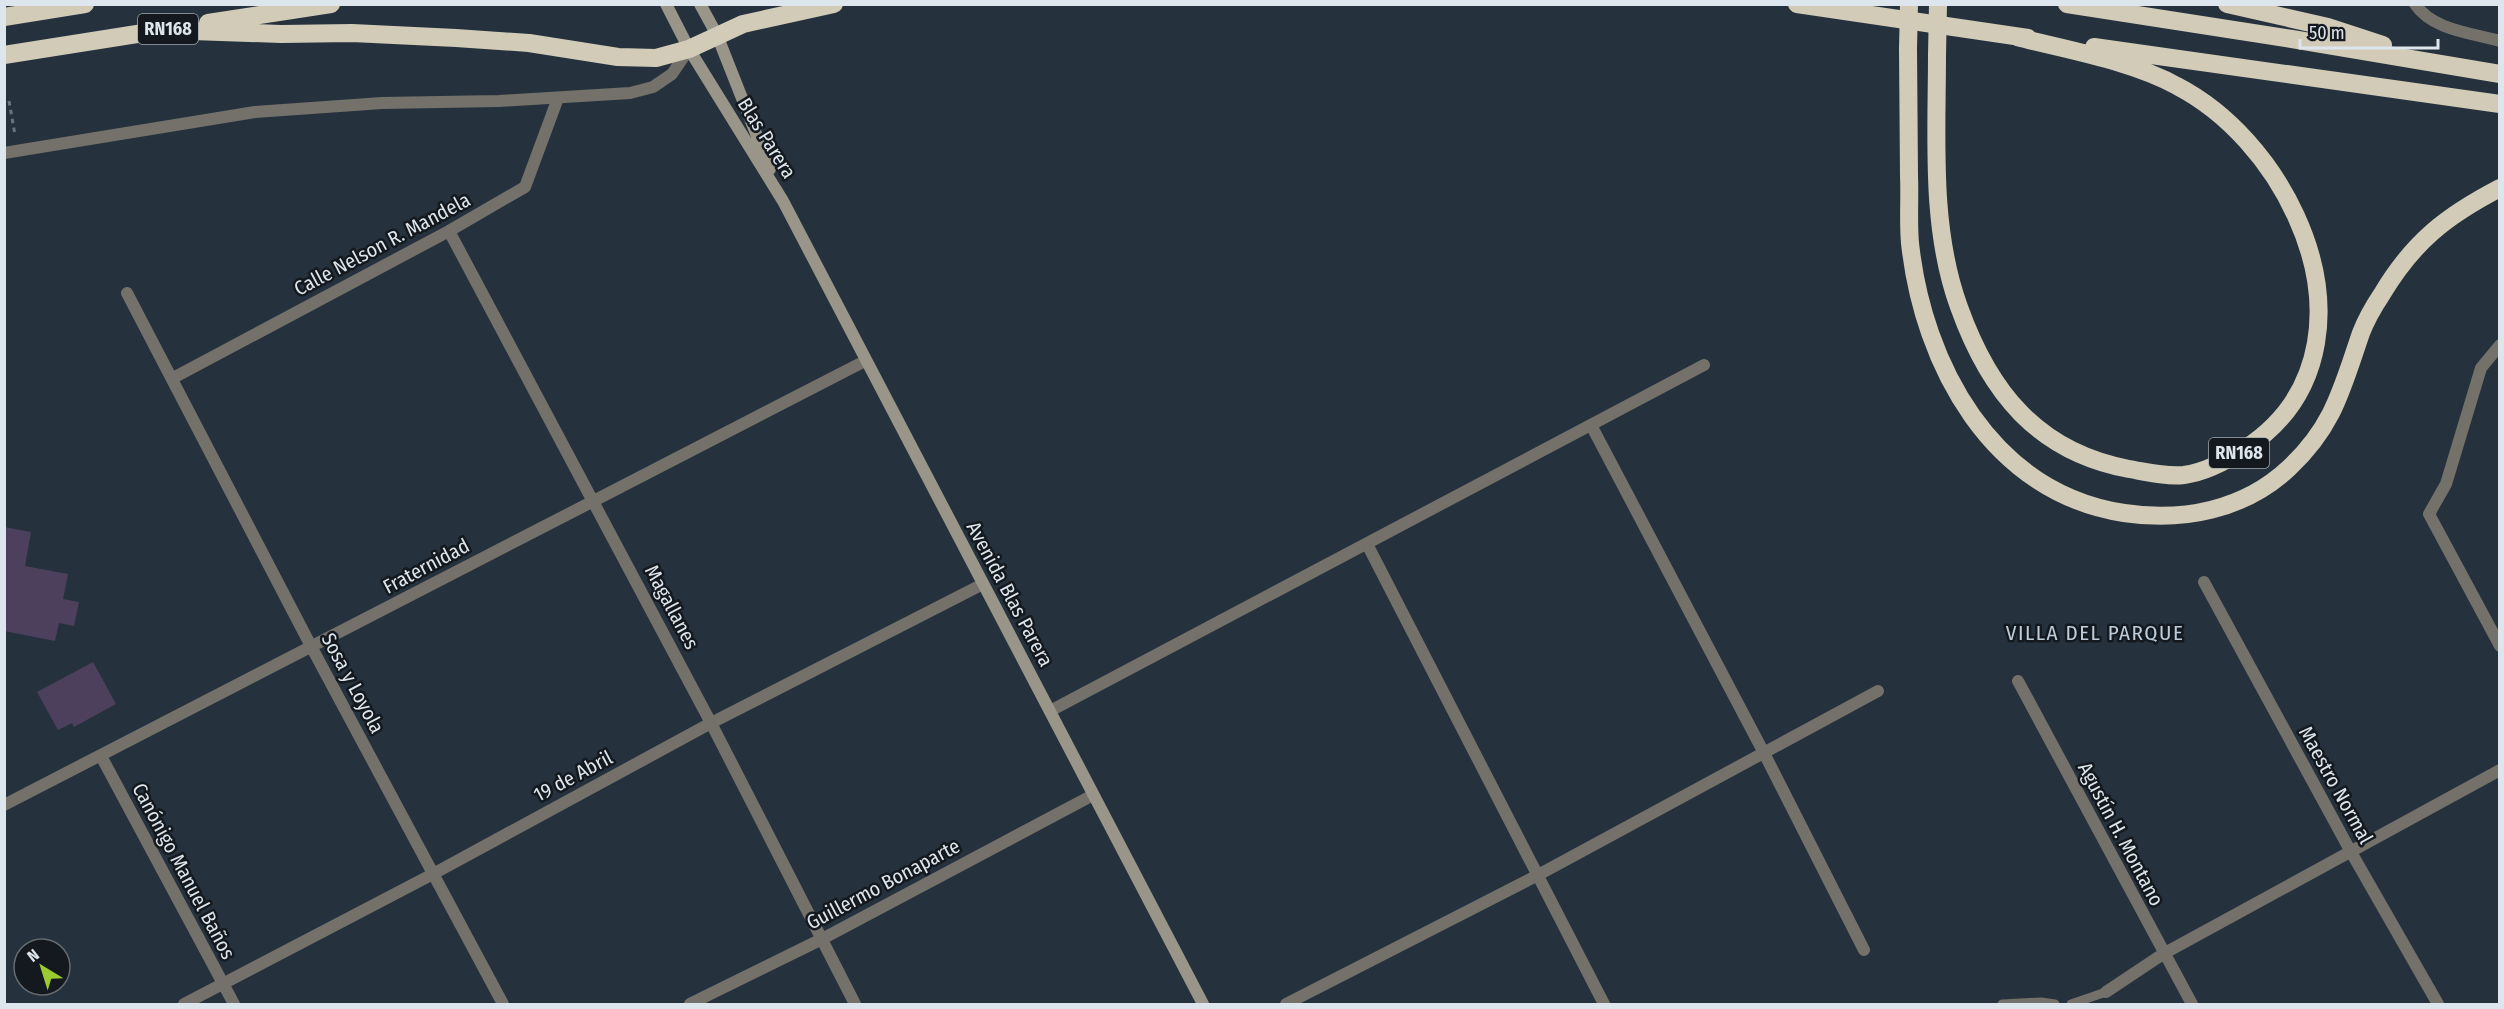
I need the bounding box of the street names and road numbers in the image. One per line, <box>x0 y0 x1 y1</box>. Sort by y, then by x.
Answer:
road number: RN168 <box>138 14 198 44</box>
street label: Blas Parera <box>733 93 801 183</box>
street label: Calle Nelson R. Mandela <box>290 187 474 301</box>
road number: RN168 <box>2209 438 2269 468</box>
street label: Avenida Blas Parera <box>962 517 1058 671</box>
street label: Fraternidad <box>379 533 473 599</box>
street label: Magallanes <box>640 561 704 653</box>
street label: Sosa y Loyola <box>317 629 389 737</box>
street label: Maestro Normal <box>2294 722 2378 848</box>
street label: 19 de Abril <box>529 745 617 807</box>
street label: Agustín H. Montano <box>2073 758 2169 910</box>
street label: Canónigo Manuel Baños <box>127 779 241 963</box>
street label: Guillermo Bonaparte <box>802 833 964 935</box>

